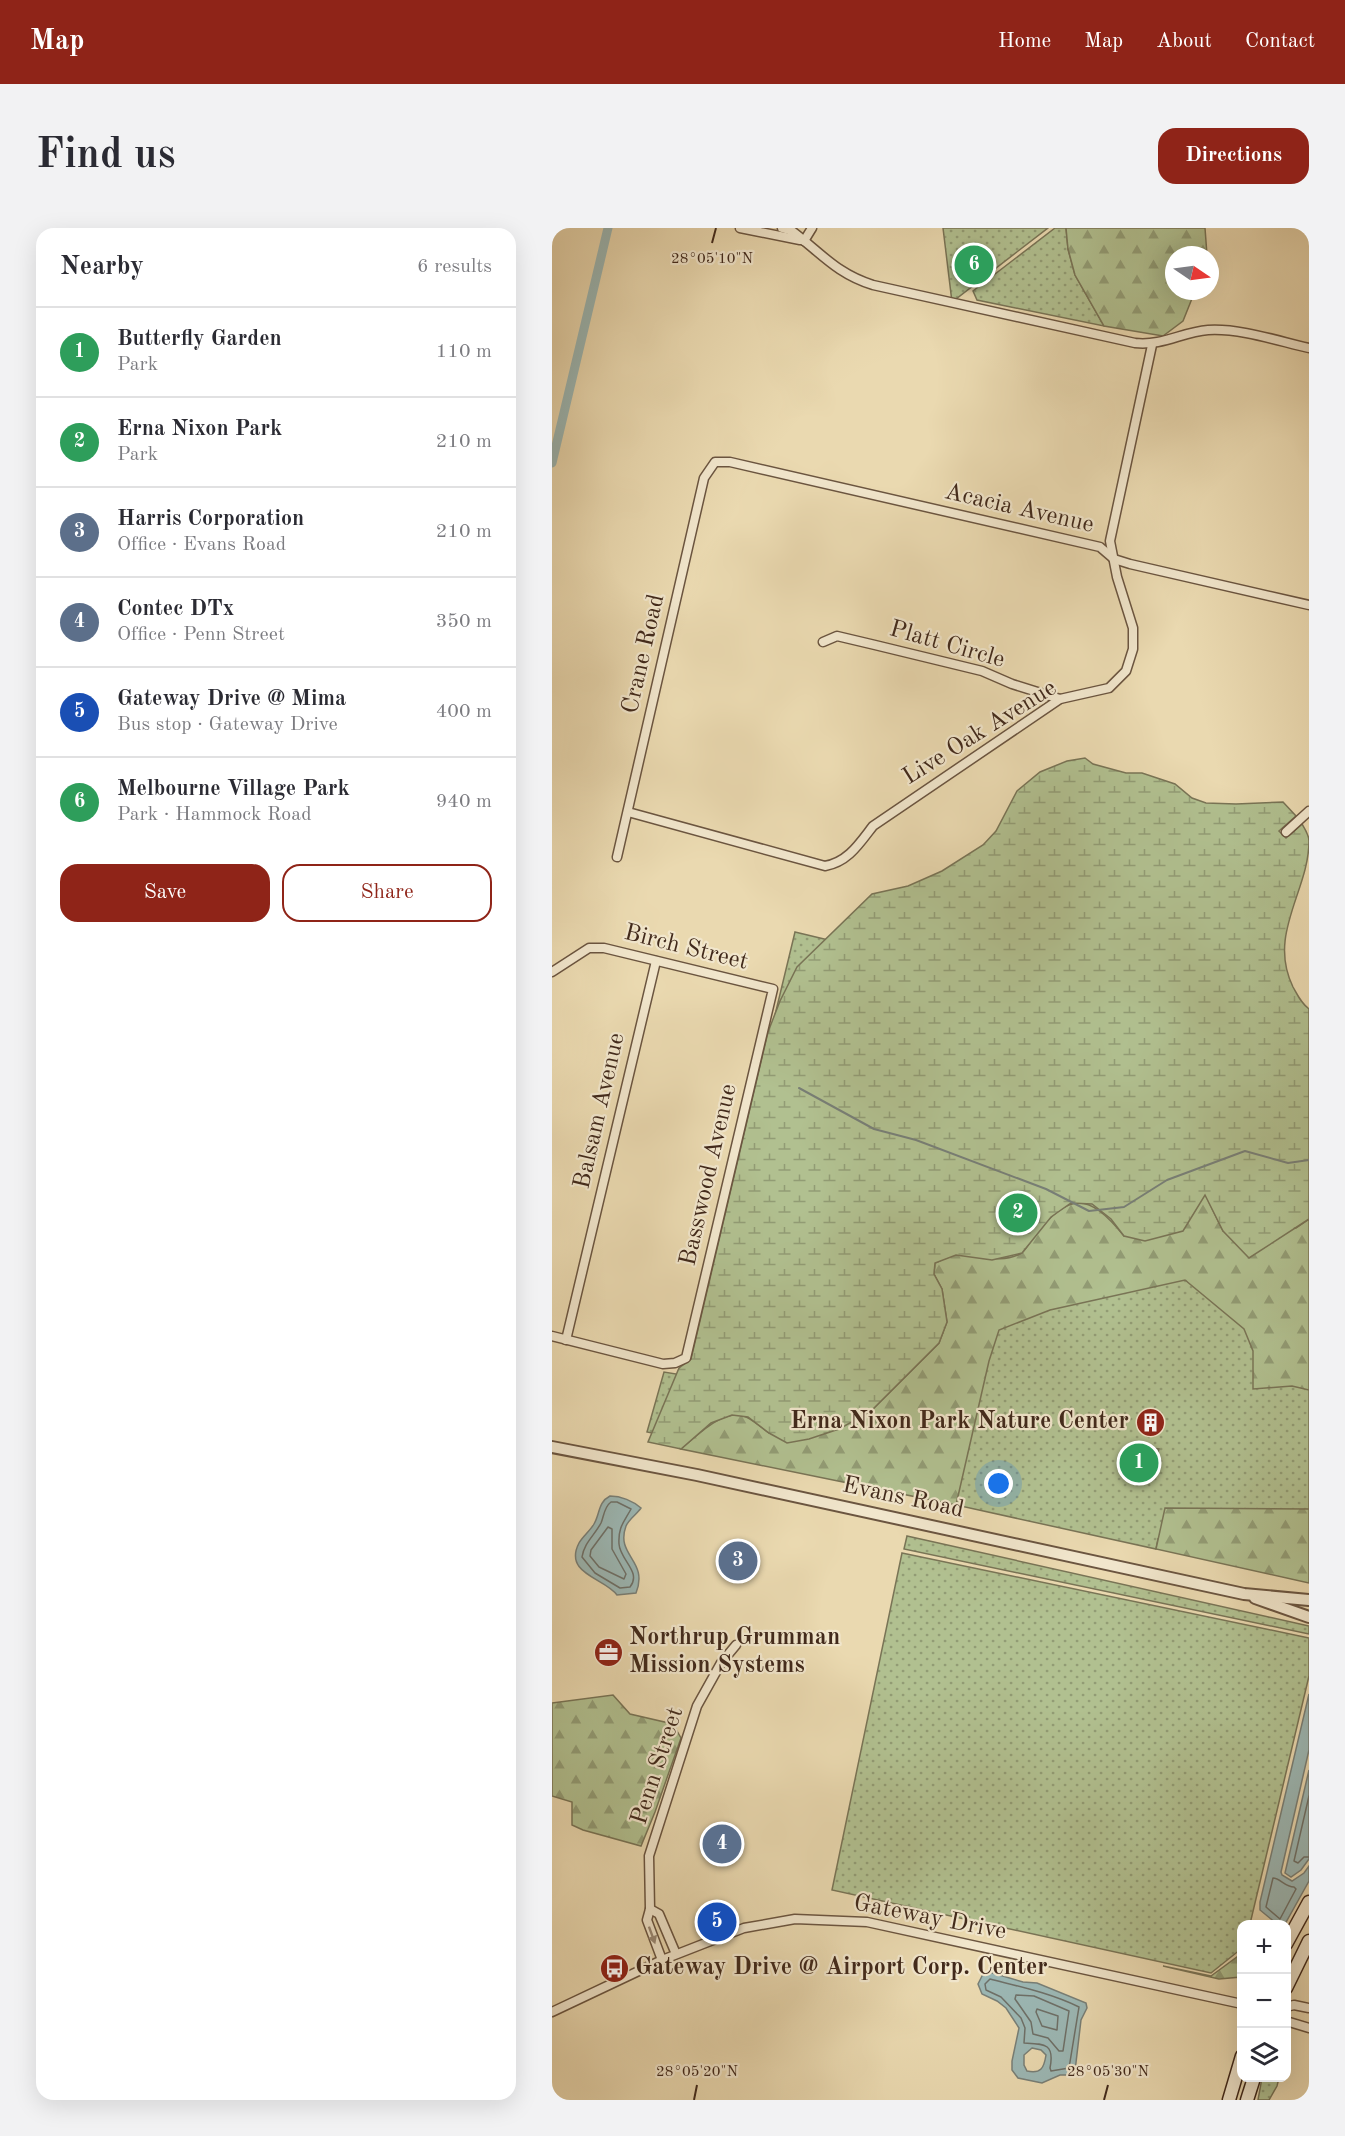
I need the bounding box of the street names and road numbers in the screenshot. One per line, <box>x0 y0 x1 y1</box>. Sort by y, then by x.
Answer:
street label: Acacia Avenue <box>942 480 1096 538</box>
street label: Crane Road <box>619 592 669 716</box>
street label: Platt Circle <box>887 617 1007 673</box>
street label: Live Oak Avenue <box>899 676 1061 790</box>
street label: Birch Street <box>622 921 750 975</box>
street label: Balsam Avenue <box>570 1031 630 1191</box>
street label: Basswood Avenue <box>676 1082 742 1268</box>
street label: Evans Road <box>840 1473 966 1523</box>
street label: Penn Street <box>628 1704 688 1828</box>
street label: Gateway Drive <box>852 1891 1008 1945</box>

